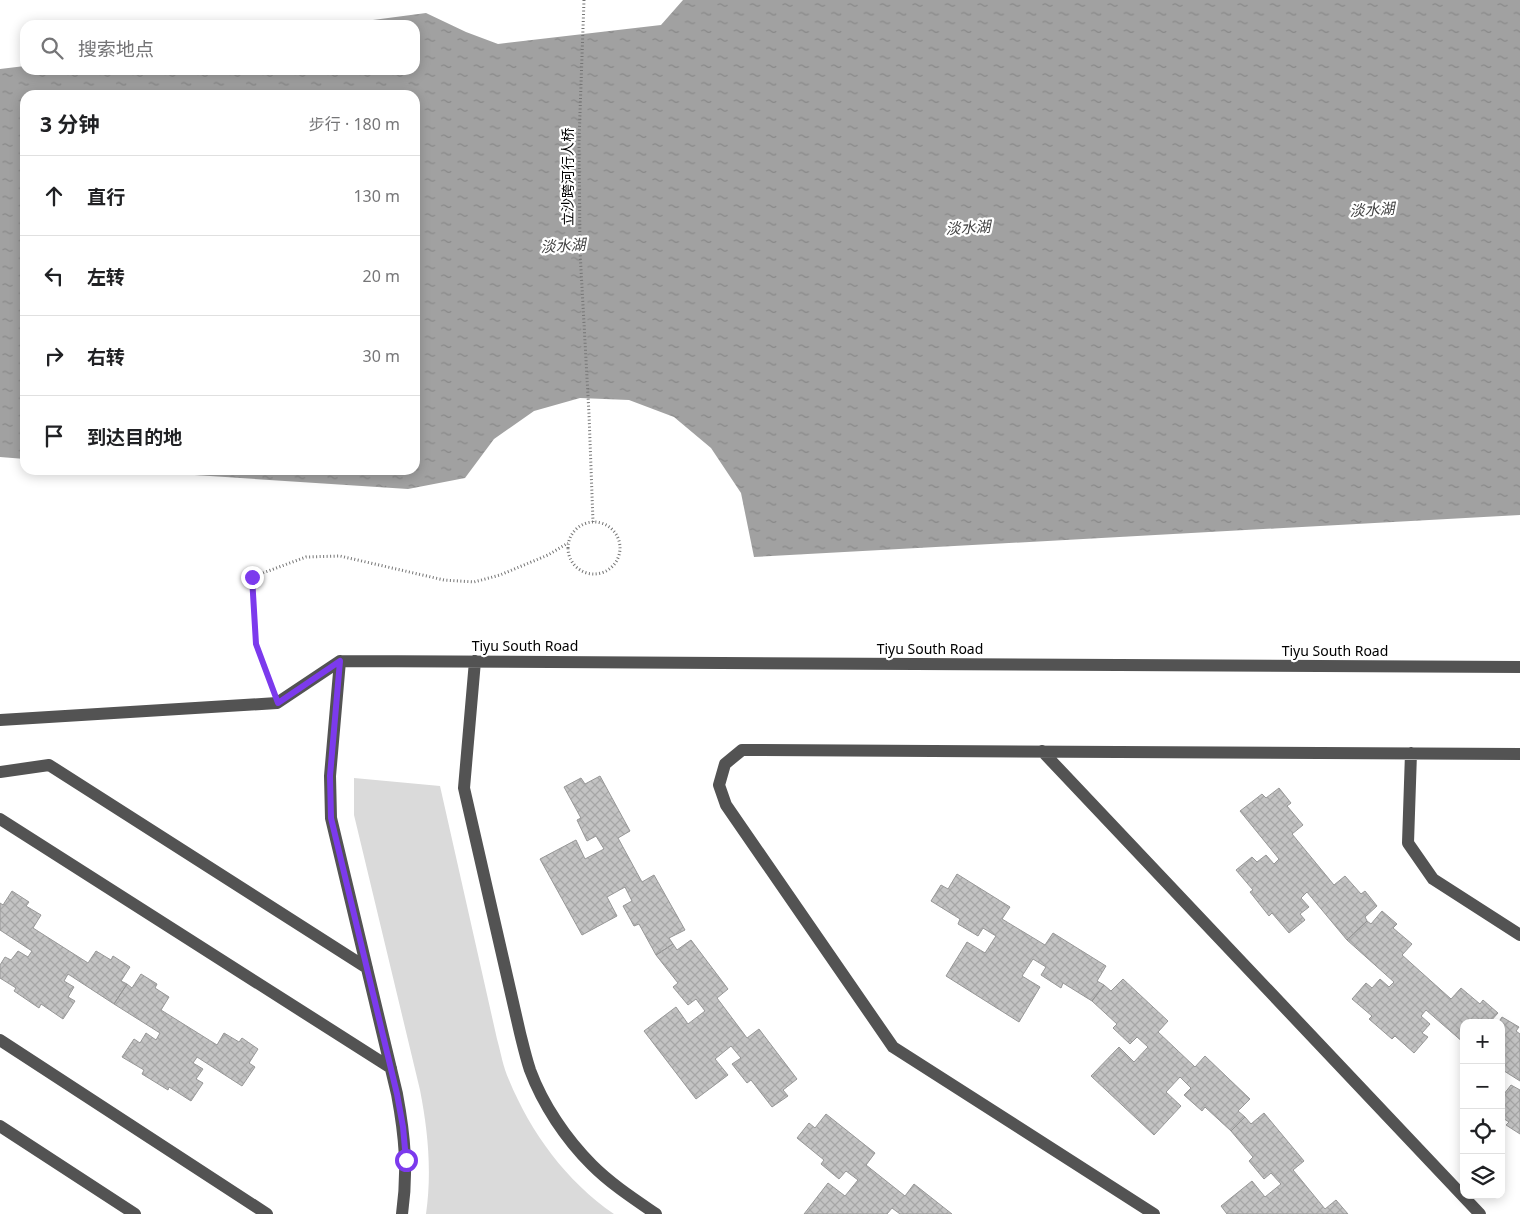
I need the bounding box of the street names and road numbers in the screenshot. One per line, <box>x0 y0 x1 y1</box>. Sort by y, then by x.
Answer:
street label: 立沙跨河行人桥 <box>558 128 577 226</box>
street label: Tiyu South Road <box>472 636 578 655</box>
street label: Tiyu South Road <box>877 639 983 658</box>
street label: Tiyu South Road <box>1282 641 1388 660</box>

